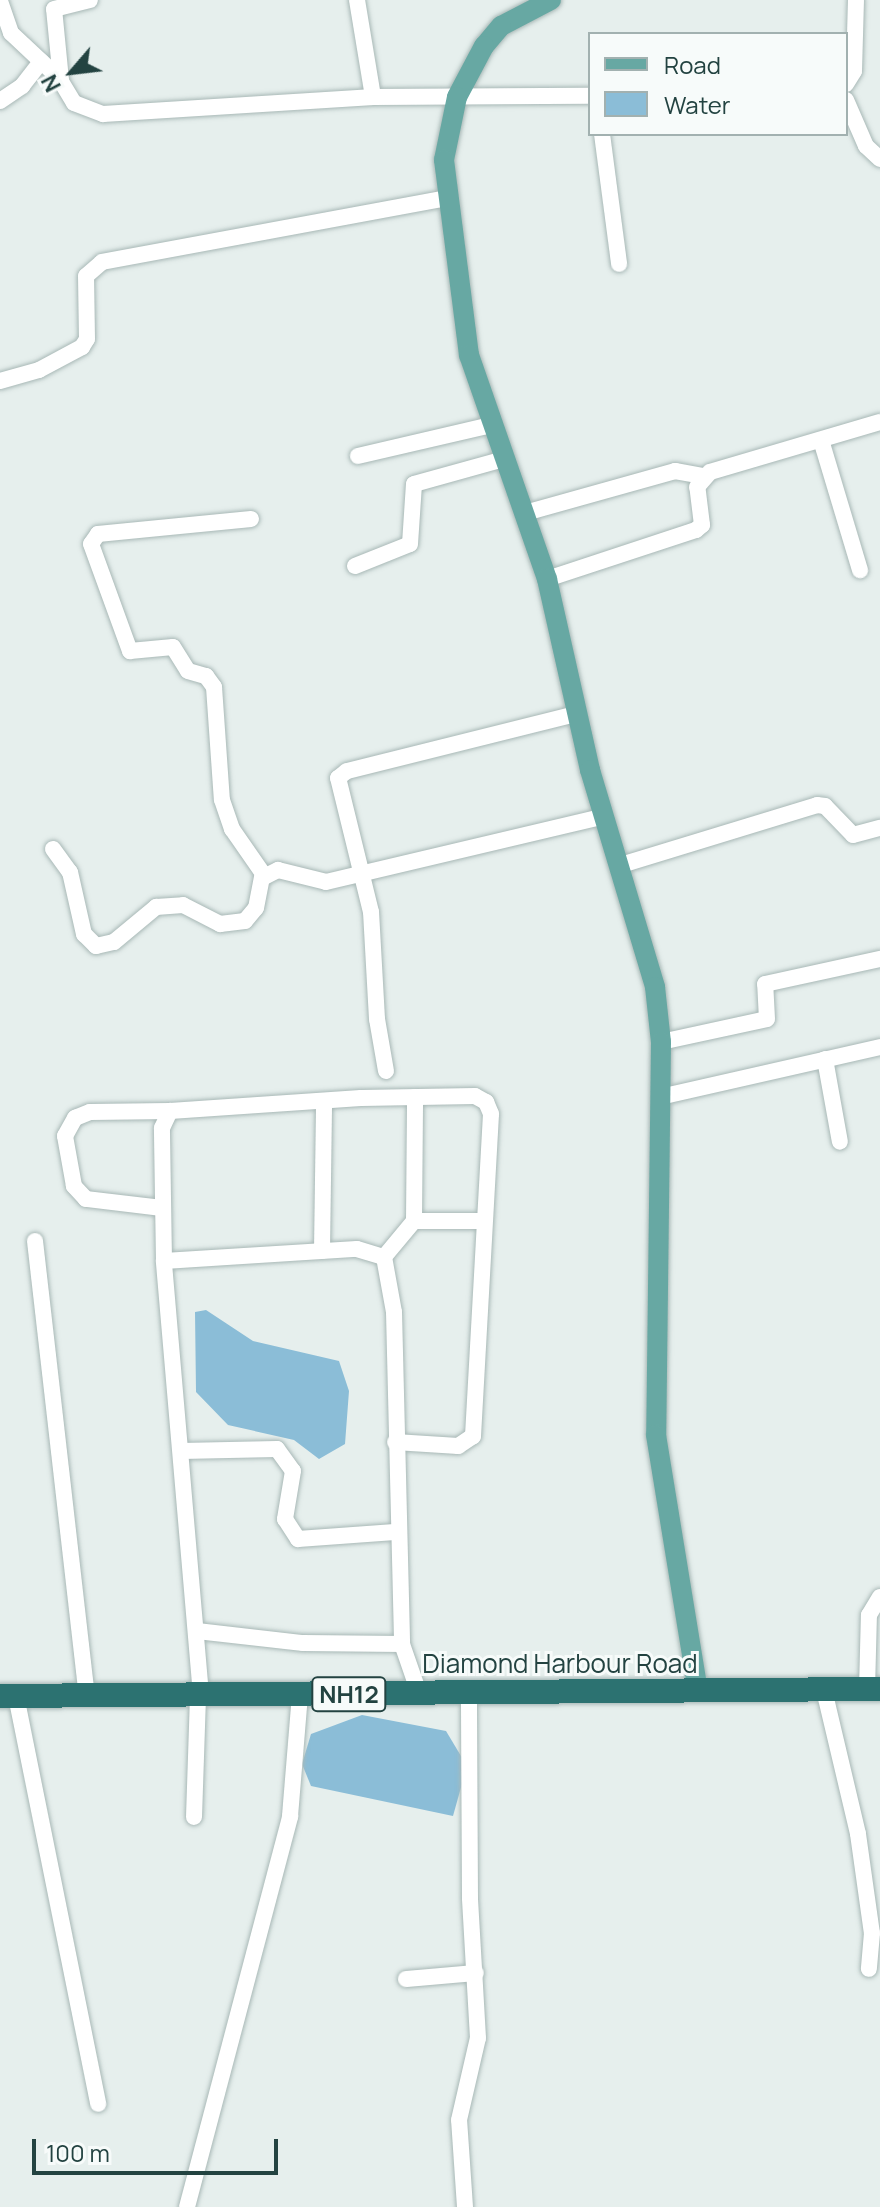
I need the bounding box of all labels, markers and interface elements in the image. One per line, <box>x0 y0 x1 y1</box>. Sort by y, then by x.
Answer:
north arrow <box>32 32 112 112</box>
legend <box>588 32 848 136</box>
text: Road <box>664 48 721 81</box>
text: N <box>34 69 68 97</box>
text: Water <box>664 88 731 121</box>
street label: Diamond Harbour Road <box>422 1648 698 1680</box>
road number: NH12 <box>311 1674 387 1714</box>
scale bar <box>36 2123 282 2173</box>
text: 100 m <box>46 2136 110 2169</box>

